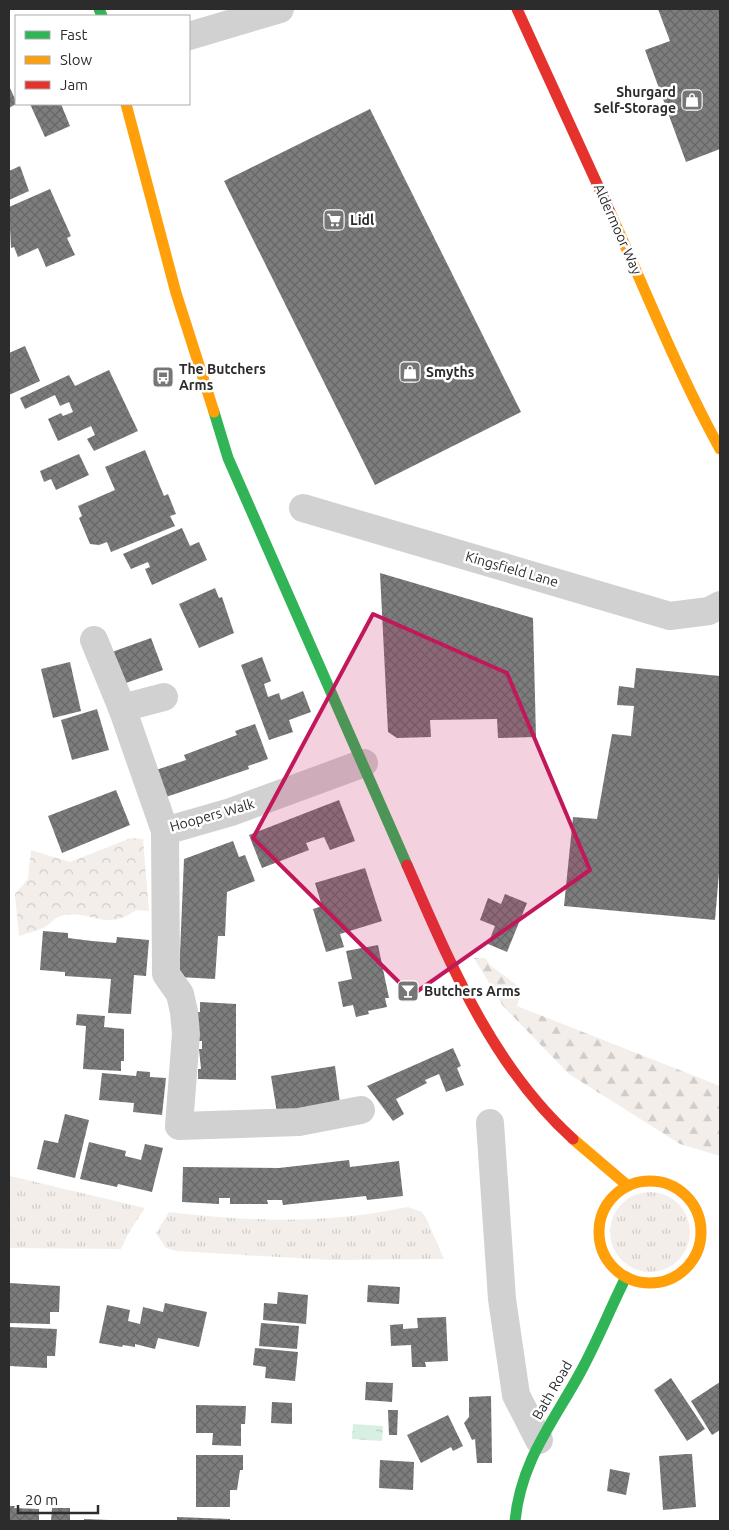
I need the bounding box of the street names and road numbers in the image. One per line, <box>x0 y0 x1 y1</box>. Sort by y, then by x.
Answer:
street label: Aldermoor Way <box>591 181 645 277</box>
street label: Kingsfield Lane <box>464 548 560 590</box>
street label: Hoopers Walk <box>168 795 256 835</box>
street label: Bath Road <box>529 1358 575 1422</box>

